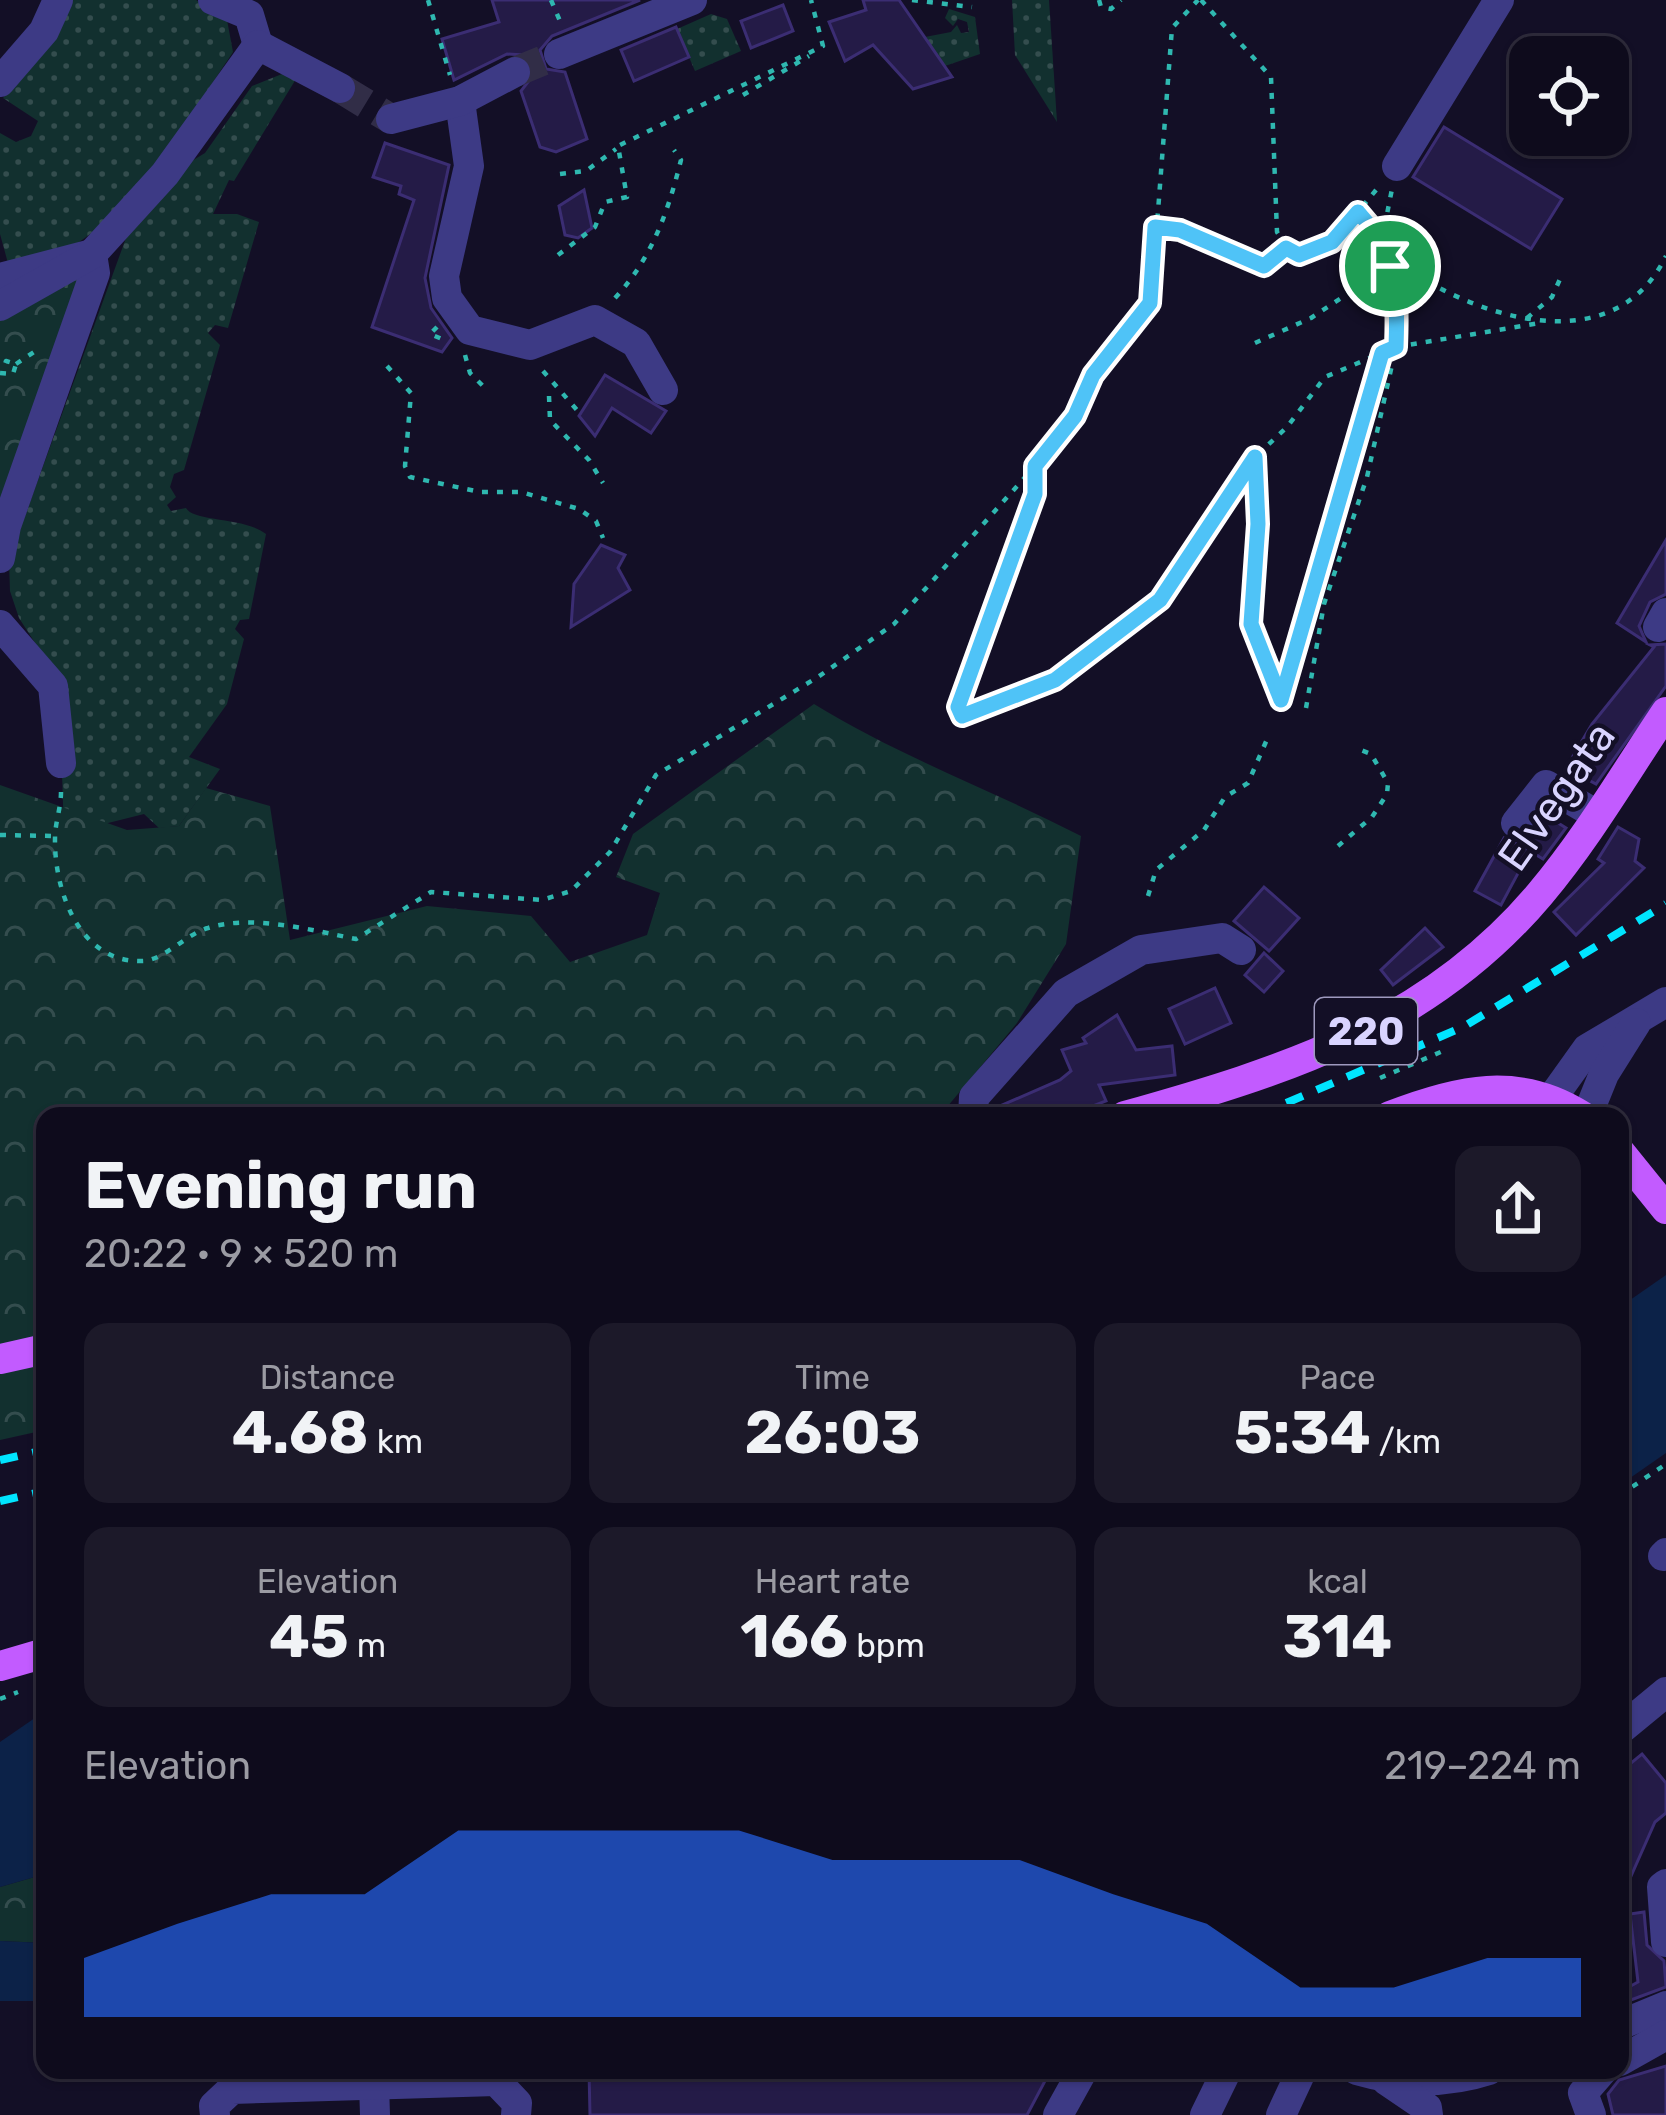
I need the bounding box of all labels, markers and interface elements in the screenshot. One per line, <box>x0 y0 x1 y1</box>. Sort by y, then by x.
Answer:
map controls <box>1509 36 1629 156</box>
button: locate <box>1509 36 1629 156</box>
pin <box>1339 215 1441 317</box>
icon: arrive <box>1357 233 1423 299</box>
street label: Elvegata <box>1488 713 1626 880</box>
road number: 220 <box>1315 998 1417 1064</box>
text: Evening run <box>84 1146 477 1225</box>
button: share <box>1455 1146 1581 1272</box>
text: 20:22 · 9 × 520 m <box>84 1231 399 1277</box>
text: Distance <box>260 1358 395 1397</box>
text: Time <box>795 1358 870 1397</box>
text: Pace <box>1300 1358 1375 1397</box>
text: 4.68 <box>232 1397 369 1468</box>
text: 26:03 <box>745 1397 920 1468</box>
text: 5:34 <box>1234 1397 1371 1468</box>
text: km <box>369 1422 423 1461</box>
text: /km <box>1371 1422 1441 1461</box>
text: Elevation <box>257 1562 398 1601</box>
text: Heart rate <box>755 1562 910 1601</box>
text: kcal <box>1307 1562 1368 1601</box>
text: 45 <box>269 1601 349 1672</box>
text: 166 <box>740 1601 848 1672</box>
text: 314 <box>1283 1601 1392 1672</box>
text: m <box>349 1626 386 1665</box>
text: bpm <box>848 1626 925 1665</box>
text: Elevation <box>84 1743 251 1789</box>
text: 219–224 m <box>1384 1743 1581 1789</box>

